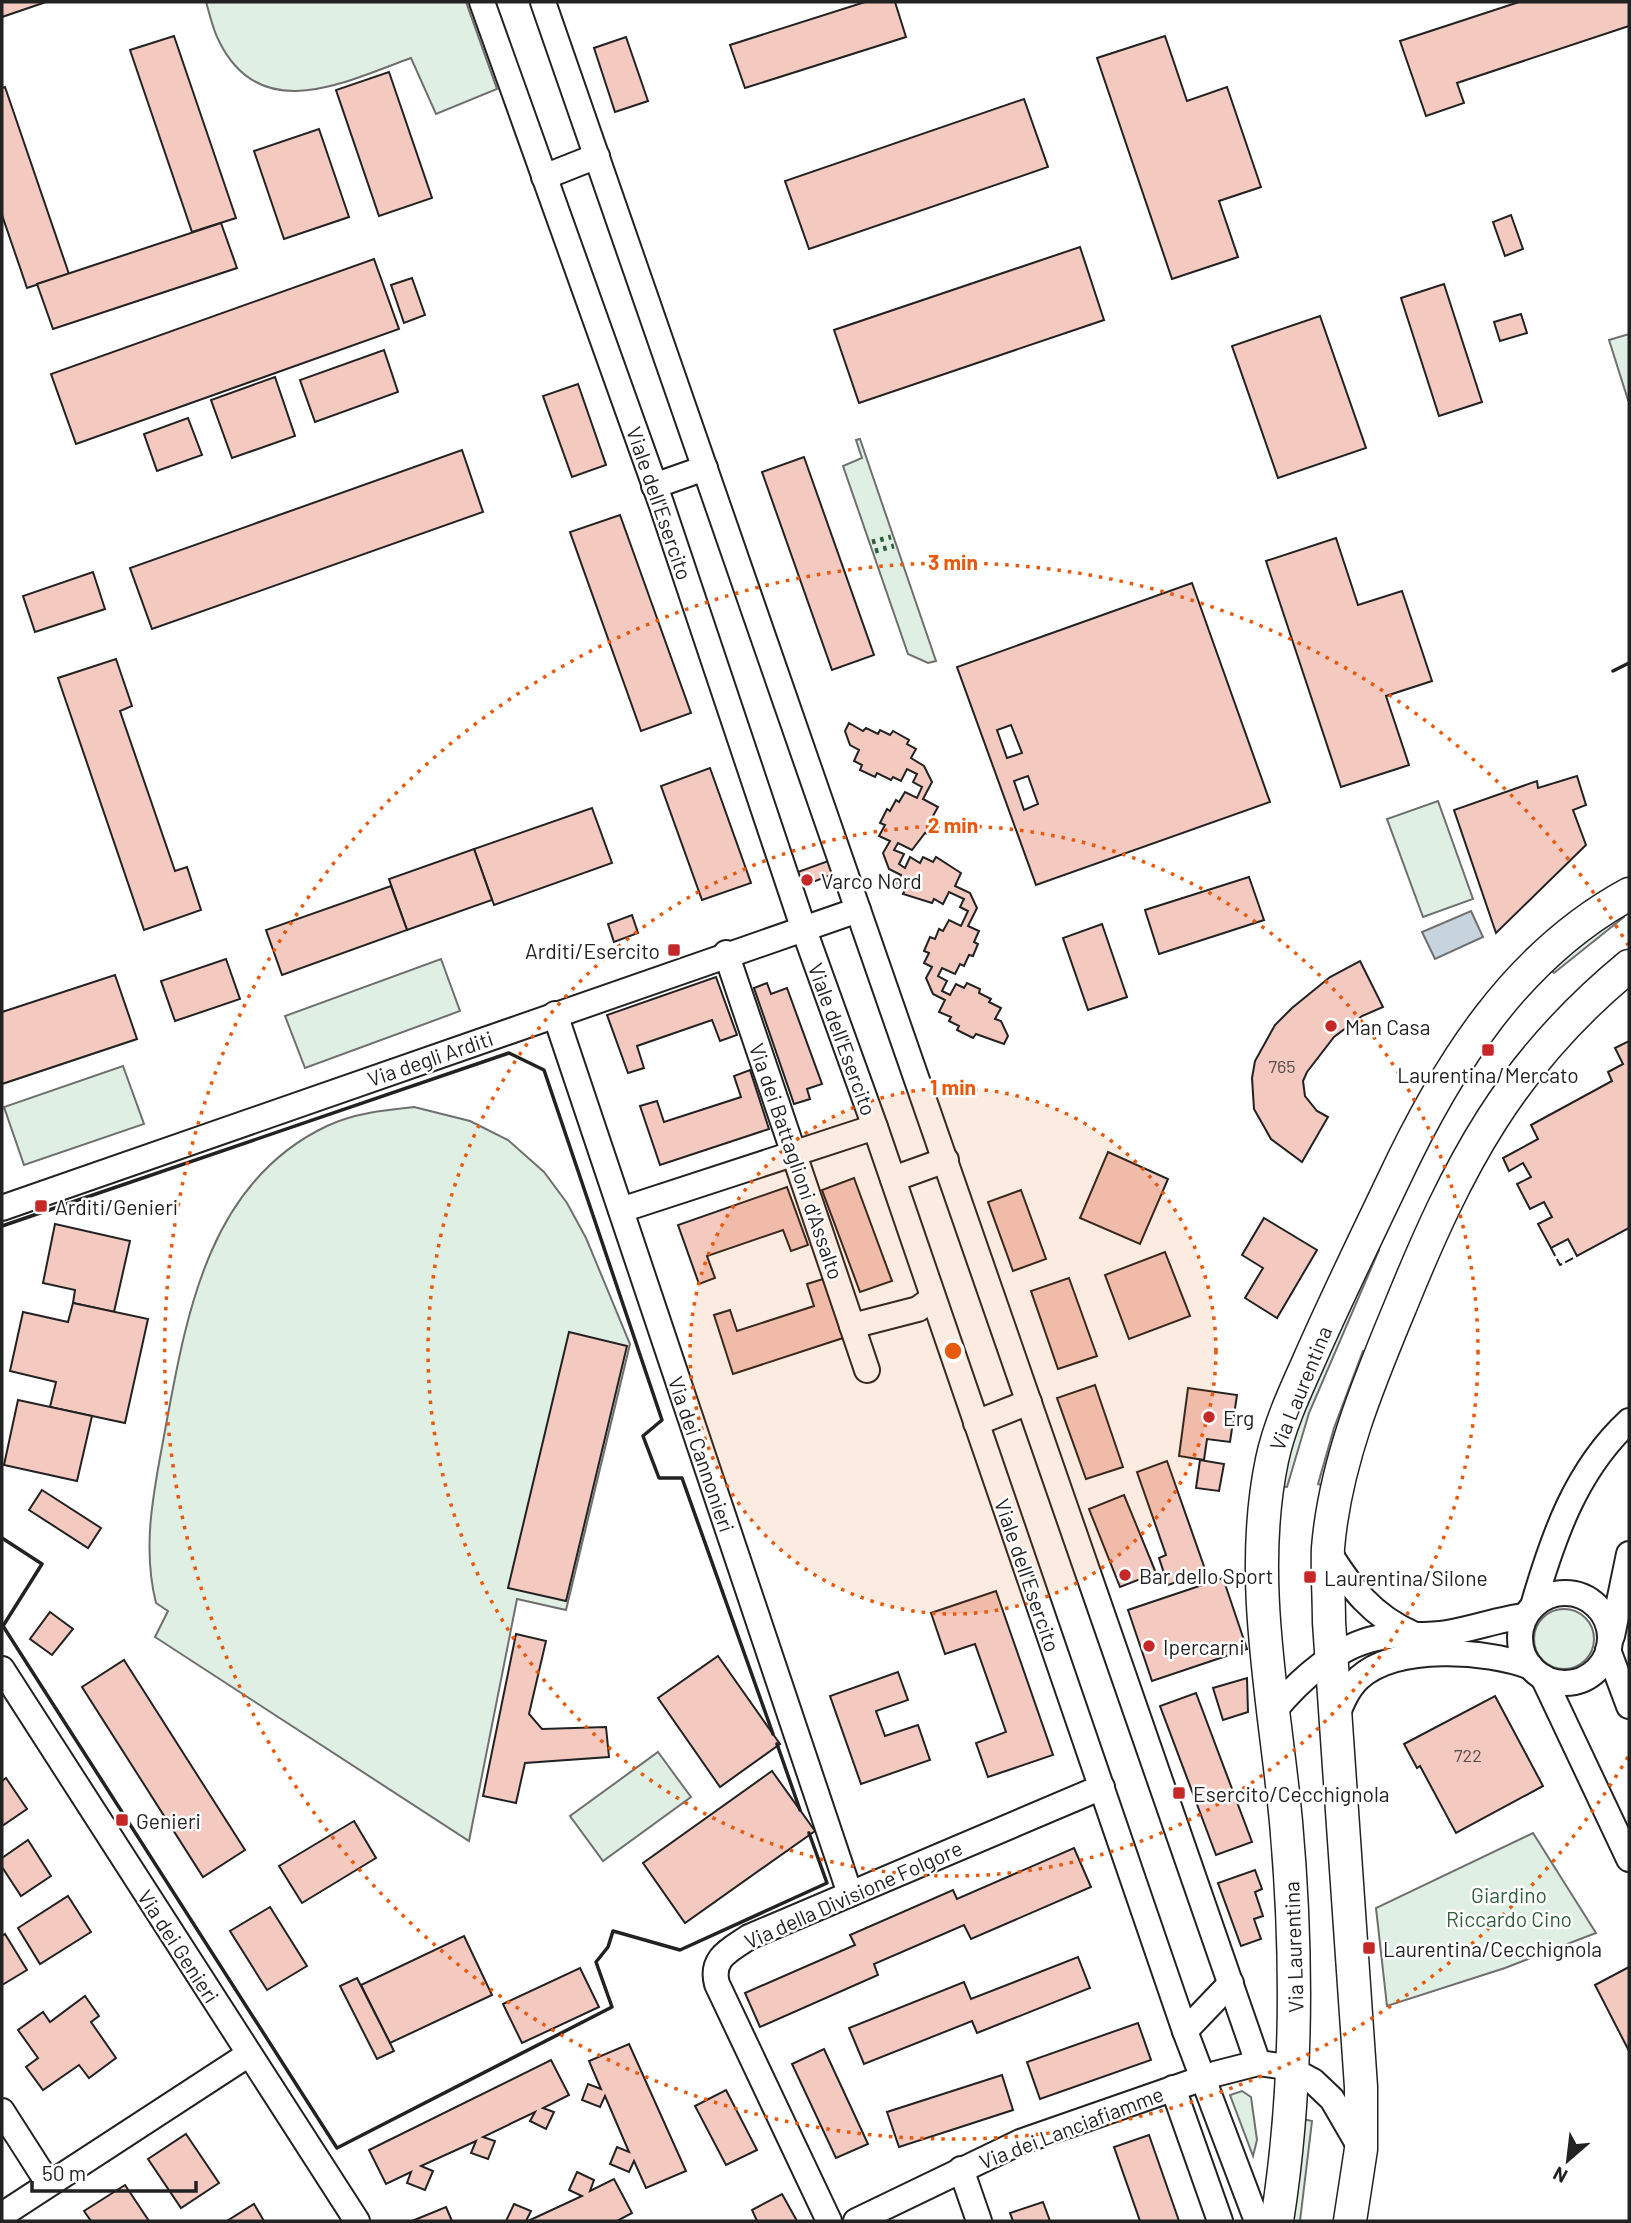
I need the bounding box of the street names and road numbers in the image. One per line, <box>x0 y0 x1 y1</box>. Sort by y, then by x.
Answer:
street label: Viale dell'Esercito <box>622 423 698 583</box>
street label: Viale dell'Esercito <box>804 959 882 1119</box>
street label: Via degli Arditi <box>364 1025 496 1091</box>
street label: Via dei Battaglioni d'Assalto <box>745 1040 849 1282</box>
street label: Via Laurentina <box>1264 1322 1336 1454</box>
street label: Via dei Cannonieri <box>664 1373 740 1535</box>
street label: Viale dell'Esercito <box>990 1495 1066 1655</box>
street label: Via della Divisione Folgore <box>740 1835 966 1953</box>
street label: Via Laurentina <box>1278 1881 1308 2013</box>
street label: Via dei Genieri <box>133 1885 225 2007</box>
street label: Via dei Lanciafiamme <box>975 2080 1167 2174</box>

